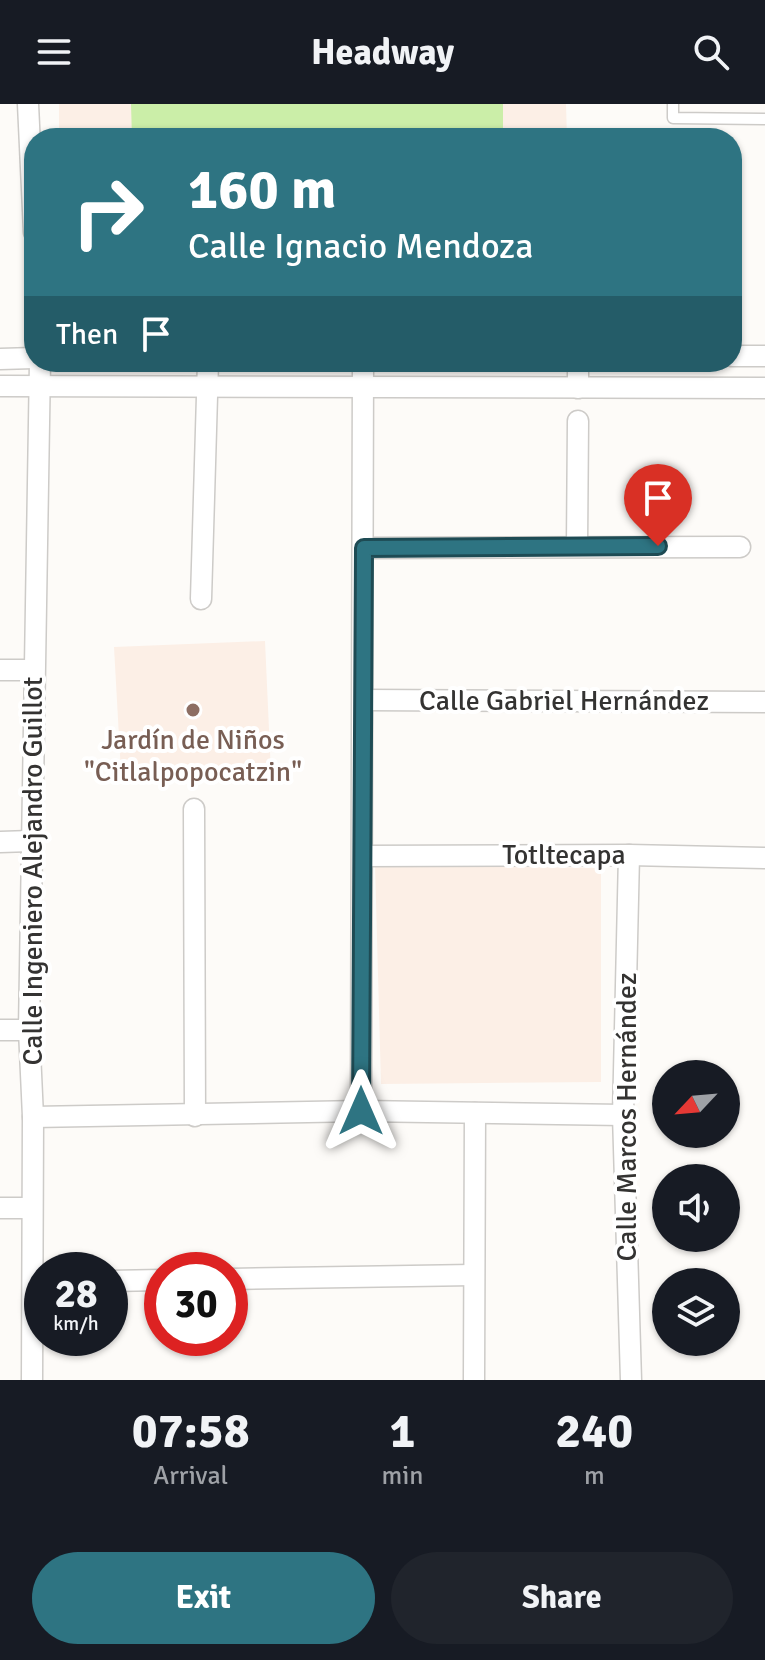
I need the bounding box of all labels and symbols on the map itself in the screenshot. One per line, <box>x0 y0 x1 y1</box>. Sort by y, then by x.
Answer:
pin <box>624 464 692 546</box>
street label: Calle Ingeniero Alejandro Guillot <box>16 676 50 1065</box>
street label: Calle Gabriel Hernández <box>419 684 709 718</box>
marker: Jardín de Niños "Citlalpopocatzin" <box>184 701 202 719</box>
place label: Jardín de Niños "Citlalpopocatzin" <box>84 723 302 789</box>
street label: Totltecapa <box>502 838 626 872</box>
street label: Calle Marcos Hernández <box>610 973 644 1261</box>
north arrow <box>652 1060 740 1148</box>
position arrow <box>319 1069 403 1153</box>
speed limit sign: 30 <box>144 1252 248 1356</box>

